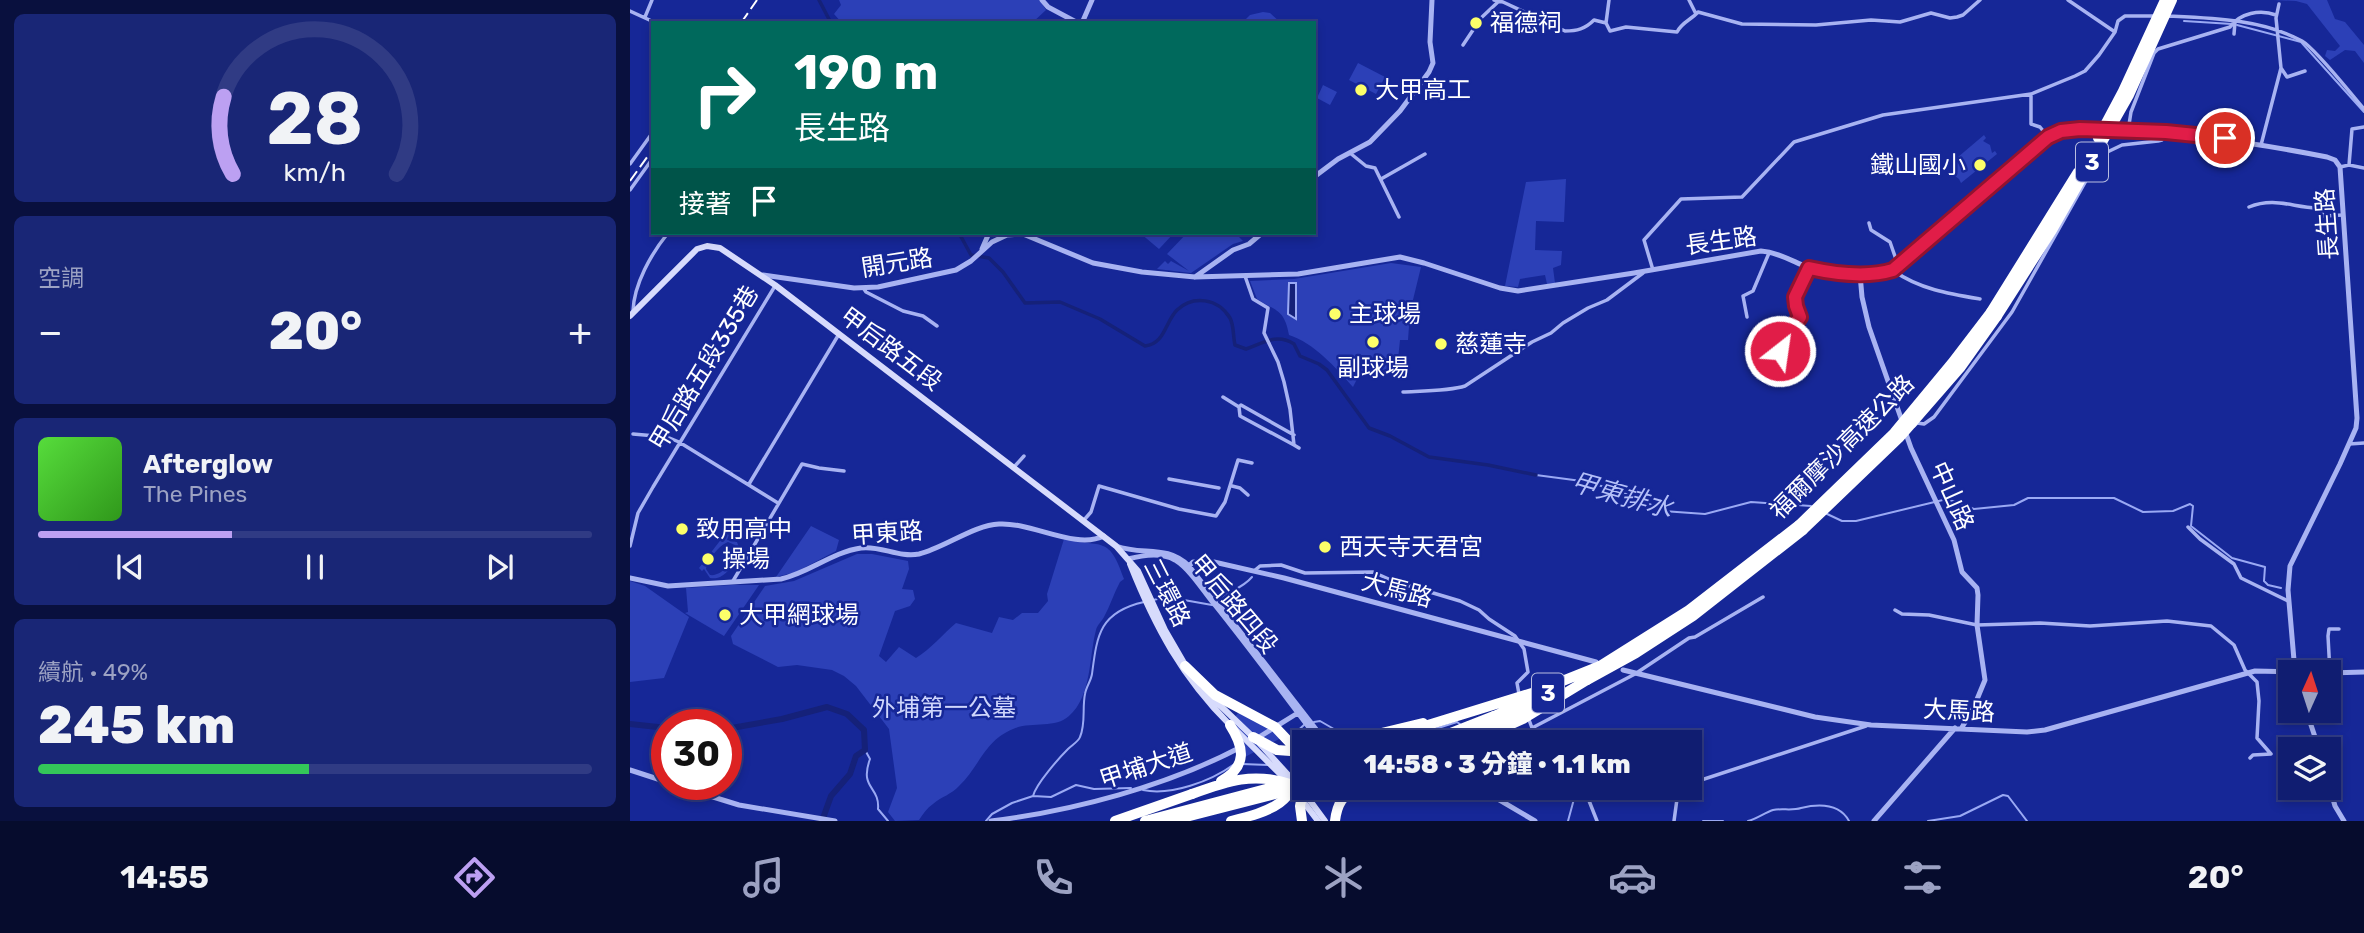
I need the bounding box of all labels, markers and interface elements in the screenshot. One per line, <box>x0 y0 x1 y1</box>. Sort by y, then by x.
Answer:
place label: 福德祠 <box>1490 9 1562 37</box>
marker: 福德祠 <box>1468 15 1484 31</box>
text: 190 m <box>794 43 938 101</box>
icon: right <box>679 49 770 140</box>
text: 28 <box>267 76 363 162</box>
place label: 大甲高工 <box>1375 76 1471 104</box>
marker: 大甲高工 <box>1353 82 1369 98</box>
pin <box>2195 108 2255 168</box>
text: 長生路 <box>794 109 890 147</box>
icon: arrive <box>2206 119 2244 157</box>
road number: 3 <box>2076 142 2108 182</box>
place label: 鐵山國小 <box>1870 151 1966 179</box>
marker: 鐵山國小 <box>1972 157 1988 173</box>
text: km/h <box>284 158 346 187</box>
icon: arrive <box>745 182 783 220</box>
street label: 長生路 <box>2311 187 2343 261</box>
text: 接著 <box>679 189 731 220</box>
street label: 長生路 <box>1683 222 1759 260</box>
street label: 開元路 <box>859 244 935 282</box>
text: 空調 <box>38 264 84 292</box>
street label: 甲后路五段335巷 <box>644 281 764 455</box>
text: 20° <box>269 300 362 362</box>
place label: 主球場 <box>1349 300 1421 328</box>
street label: 甲后路五段 <box>835 302 947 396</box>
marker: 主球場 <box>1327 306 1343 322</box>
text: − <box>38 309 63 355</box>
text: + <box>568 309 592 355</box>
position arrow <box>1743 314 1817 388</box>
place label: 慈蓮寺 <box>1455 330 1527 358</box>
marker: 副球場 <box>1365 334 1381 350</box>
marker: 慈蓮寺 <box>1433 336 1449 352</box>
place label: 副球場 <box>1337 354 1409 382</box>
street label: 福爾摩沙高速公路 <box>1764 369 1920 525</box>
text: Afterglow <box>143 449 273 480</box>
street label: 中山路 <box>1925 457 1979 535</box>
water label: 甲東排水 <box>1568 466 1677 525</box>
text: The Pines <box>143 480 247 508</box>
place label: 致用高中 <box>696 515 792 543</box>
street label: 甲東路 <box>850 517 924 549</box>
marker: 致用高中 <box>674 521 690 537</box>
place label: 西天寺天君宮 <box>1339 533 1483 561</box>
marker: 西天寺天君宮 <box>1317 539 1333 555</box>
place label: 操場 <box>722 545 770 573</box>
icon: previous <box>111 548 149 586</box>
icon: pause <box>296 548 334 586</box>
icon: next <box>481 548 519 586</box>
street label: 甲后路四段 <box>1185 549 1283 659</box>
marker: 操場 <box>700 551 716 567</box>
street label: 三環路 <box>1138 555 1196 631</box>
street label: 大馬路 <box>1359 567 1435 613</box>
place label: 大甲網球場 <box>739 601 859 629</box>
marker: 大甲網球場 <box>717 607 733 623</box>
text: 續航 · 49% <box>38 658 148 686</box>
north arrow <box>2278 660 2342 723</box>
map controls <box>2278 660 2341 800</box>
road number: 3 <box>1532 674 1564 712</box>
text: 245 km <box>38 694 235 756</box>
park label: 外埔第一公墓 <box>872 694 1016 722</box>
street label: 大馬路 <box>1922 695 1996 727</box>
speed limit sign: 30 <box>651 709 742 800</box>
button: layers <box>2278 737 2341 800</box>
street label: 甲埔大道 <box>1096 738 1196 794</box>
text: 14:58 · 3 分鐘 · 1.1 km <box>1363 749 1631 780</box>
icon: directions <box>450 853 499 902</box>
icon: music <box>739 853 788 902</box>
icon: phone <box>1029 853 1078 902</box>
icon: climate <box>1319 853 1368 902</box>
icon: car <box>1608 853 1657 902</box>
icon: filters <box>1898 853 1947 902</box>
text: 14:55 <box>120 858 209 896</box>
text: 20° <box>2188 858 2244 896</box>

